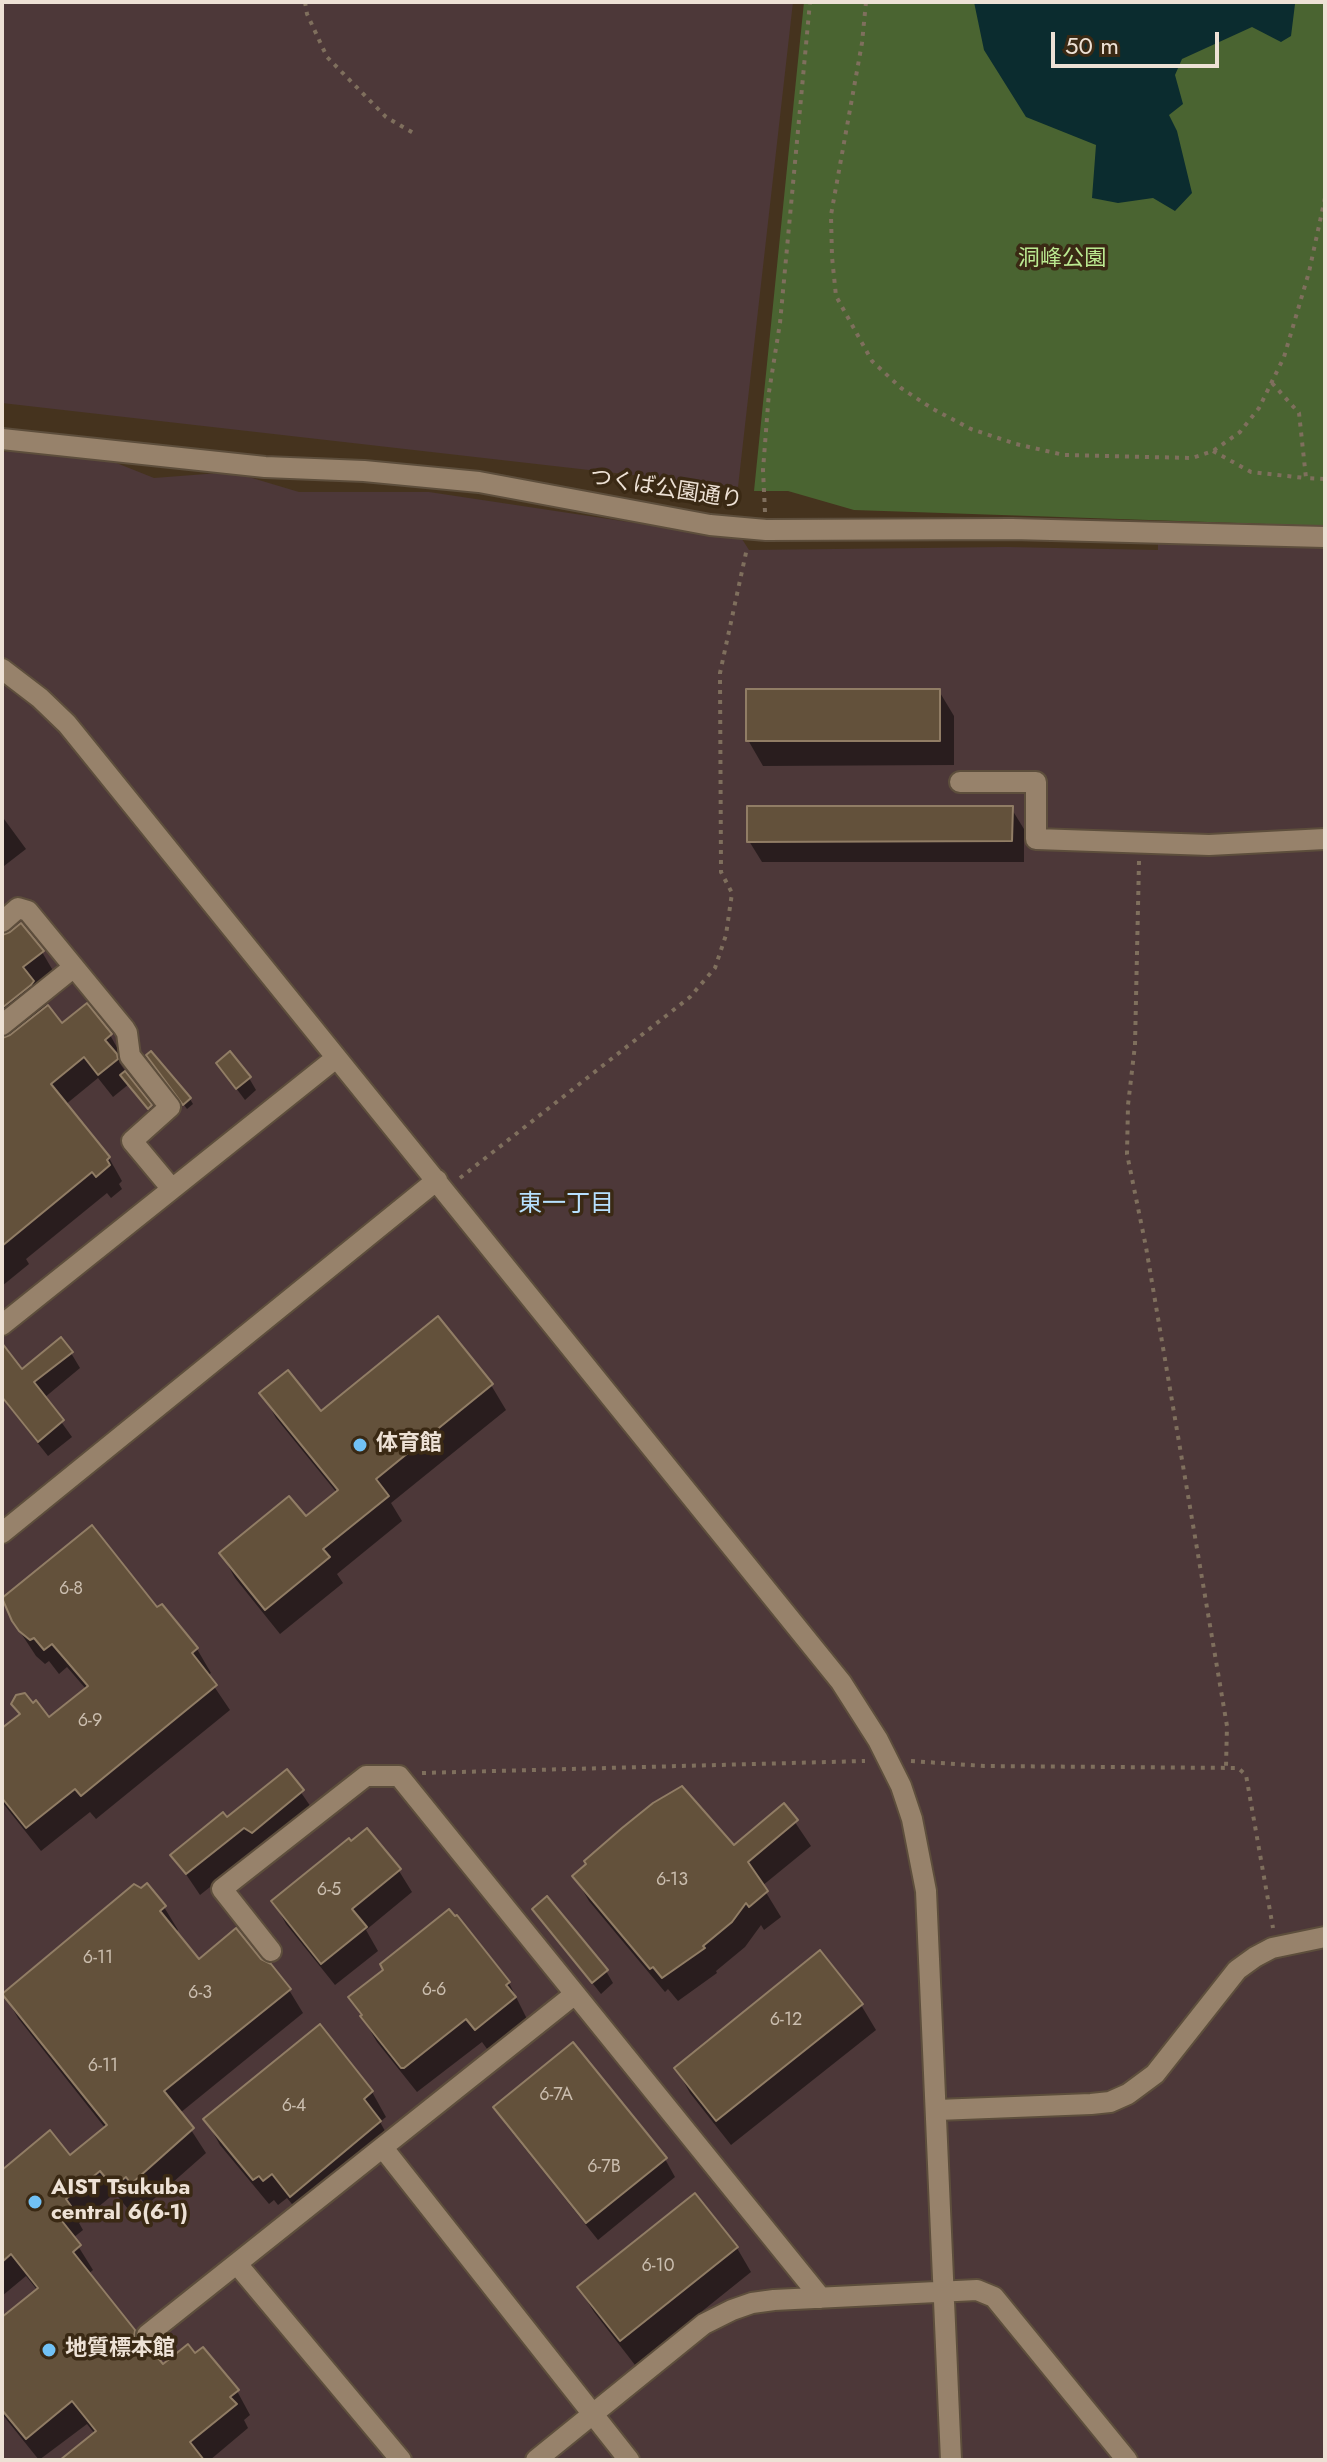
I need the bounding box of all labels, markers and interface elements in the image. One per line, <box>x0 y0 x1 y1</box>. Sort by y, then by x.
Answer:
scale bar <box>1055 16 1223 66</box>
text: 50 m <box>1065 28 1119 63</box>
park label: 洞峰公園 <box>1018 247 1106 273</box>
street label: つくば公園通り <box>588 465 744 515</box>
district label: 東一丁目 <box>518 1191 614 1219</box>
place label: 体育館 <box>376 1432 442 1458</box>
marker: 体育館 <box>351 1436 369 1454</box>
house number: 6-8 <box>59 1579 83 1601</box>
house number: 6-9 <box>78 1711 102 1733</box>
house number: 6-13 <box>656 1870 688 1892</box>
house number: 6-5 <box>317 1880 341 1902</box>
house number: 6-11 <box>83 1948 113 1970</box>
house number: 6-6 <box>422 1980 446 2002</box>
house number: 6-3 <box>188 1983 212 2005</box>
house number: 6-12 <box>770 2010 802 2032</box>
house number: 6-11 <box>88 2056 118 2078</box>
house number: 6-7A <box>539 2085 573 2107</box>
house number: 6-4 <box>282 2096 306 2118</box>
house number: 6-7B <box>587 2157 621 2179</box>
place label: AIST Tsukuba central 6(6-1) <box>51 2176 190 2228</box>
marker: AIST Tsukuba central 6(6-1) <box>26 2193 44 2211</box>
house number: 6-10 <box>641 2256 675 2278</box>
place label: 地質標本館 <box>65 2337 175 2363</box>
marker: 地質標本館 <box>40 2341 58 2359</box>

